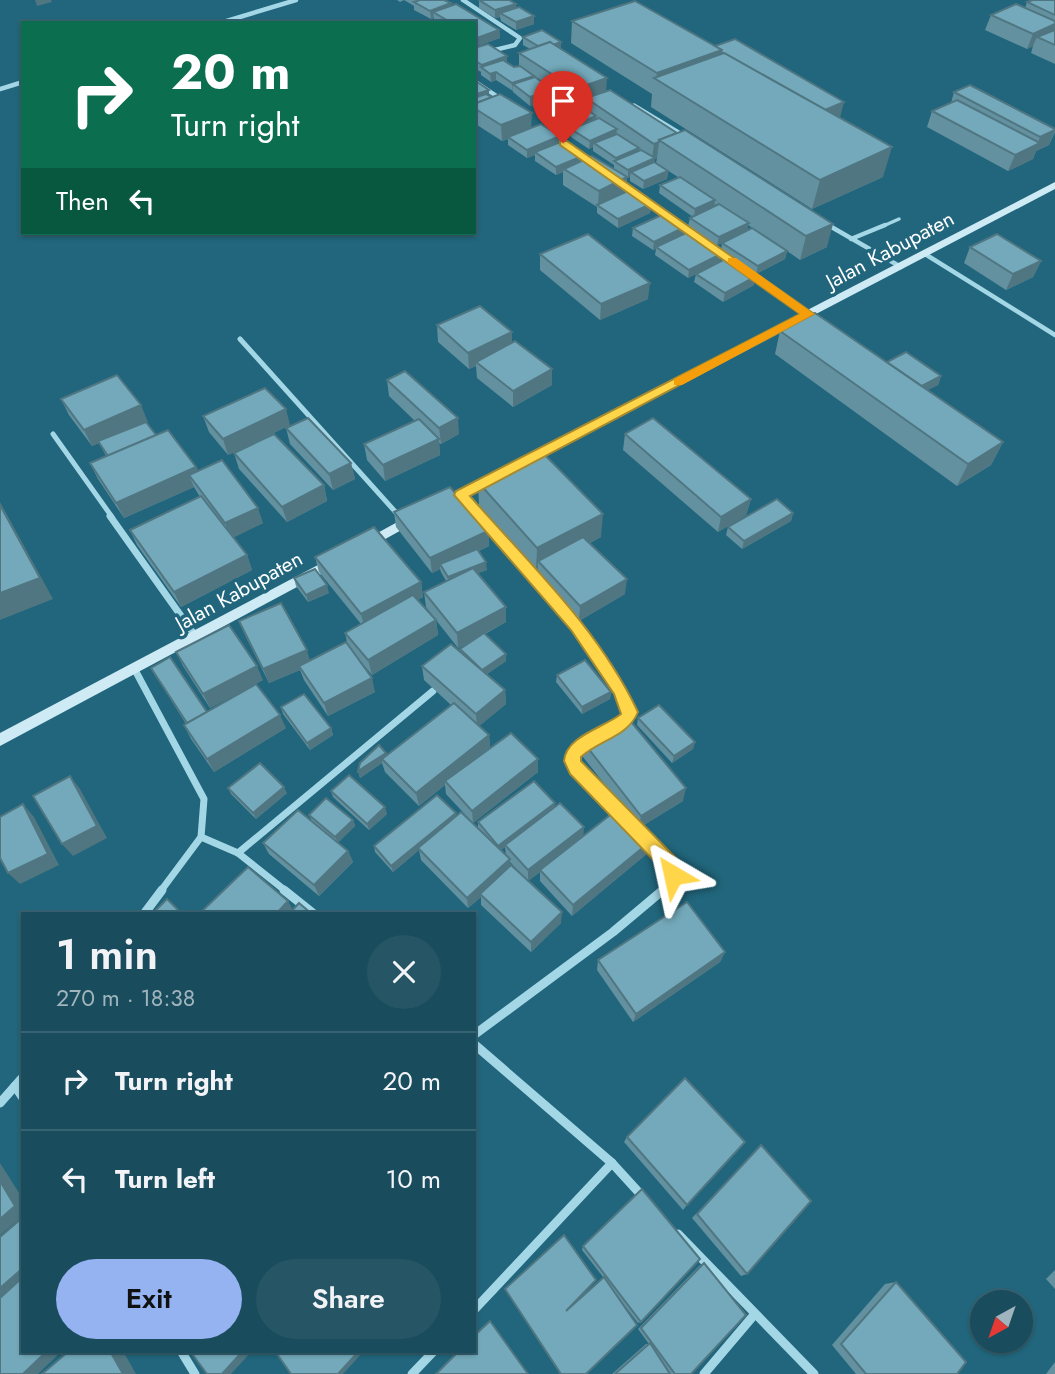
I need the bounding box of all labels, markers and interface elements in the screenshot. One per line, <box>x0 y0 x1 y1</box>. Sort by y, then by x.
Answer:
text: 20 m <box>171 37 290 107</box>
icon: right <box>56 49 147 140</box>
pin <box>533 71 593 143</box>
icon: arrive <box>544 82 582 120</box>
text: Turn right <box>171 102 300 148</box>
text: Then <box>56 182 109 220</box>
icon: left <box>123 182 161 220</box>
street label: Jalan Kabupaten <box>818 204 959 298</box>
street label: Jalan Kabupaten <box>167 544 308 640</box>
position arrow <box>636 838 710 912</box>
text: 1 min <box>56 924 158 985</box>
button: close <box>367 935 441 1009</box>
text: 270 m · 18:38 <box>56 981 195 1015</box>
icon: right <box>56 1062 94 1100</box>
text: Turn right <box>115 1062 233 1100</box>
text: 20 m <box>383 1062 441 1100</box>
icon: left <box>56 1160 94 1198</box>
text: Turn left <box>115 1160 215 1198</box>
text: 10 m <box>386 1160 441 1198</box>
button: Exit <box>56 1259 242 1339</box>
button: Share <box>256 1259 441 1339</box>
north arrow <box>970 1290 1032 1353</box>
map controls <box>970 1290 1033 1353</box>

